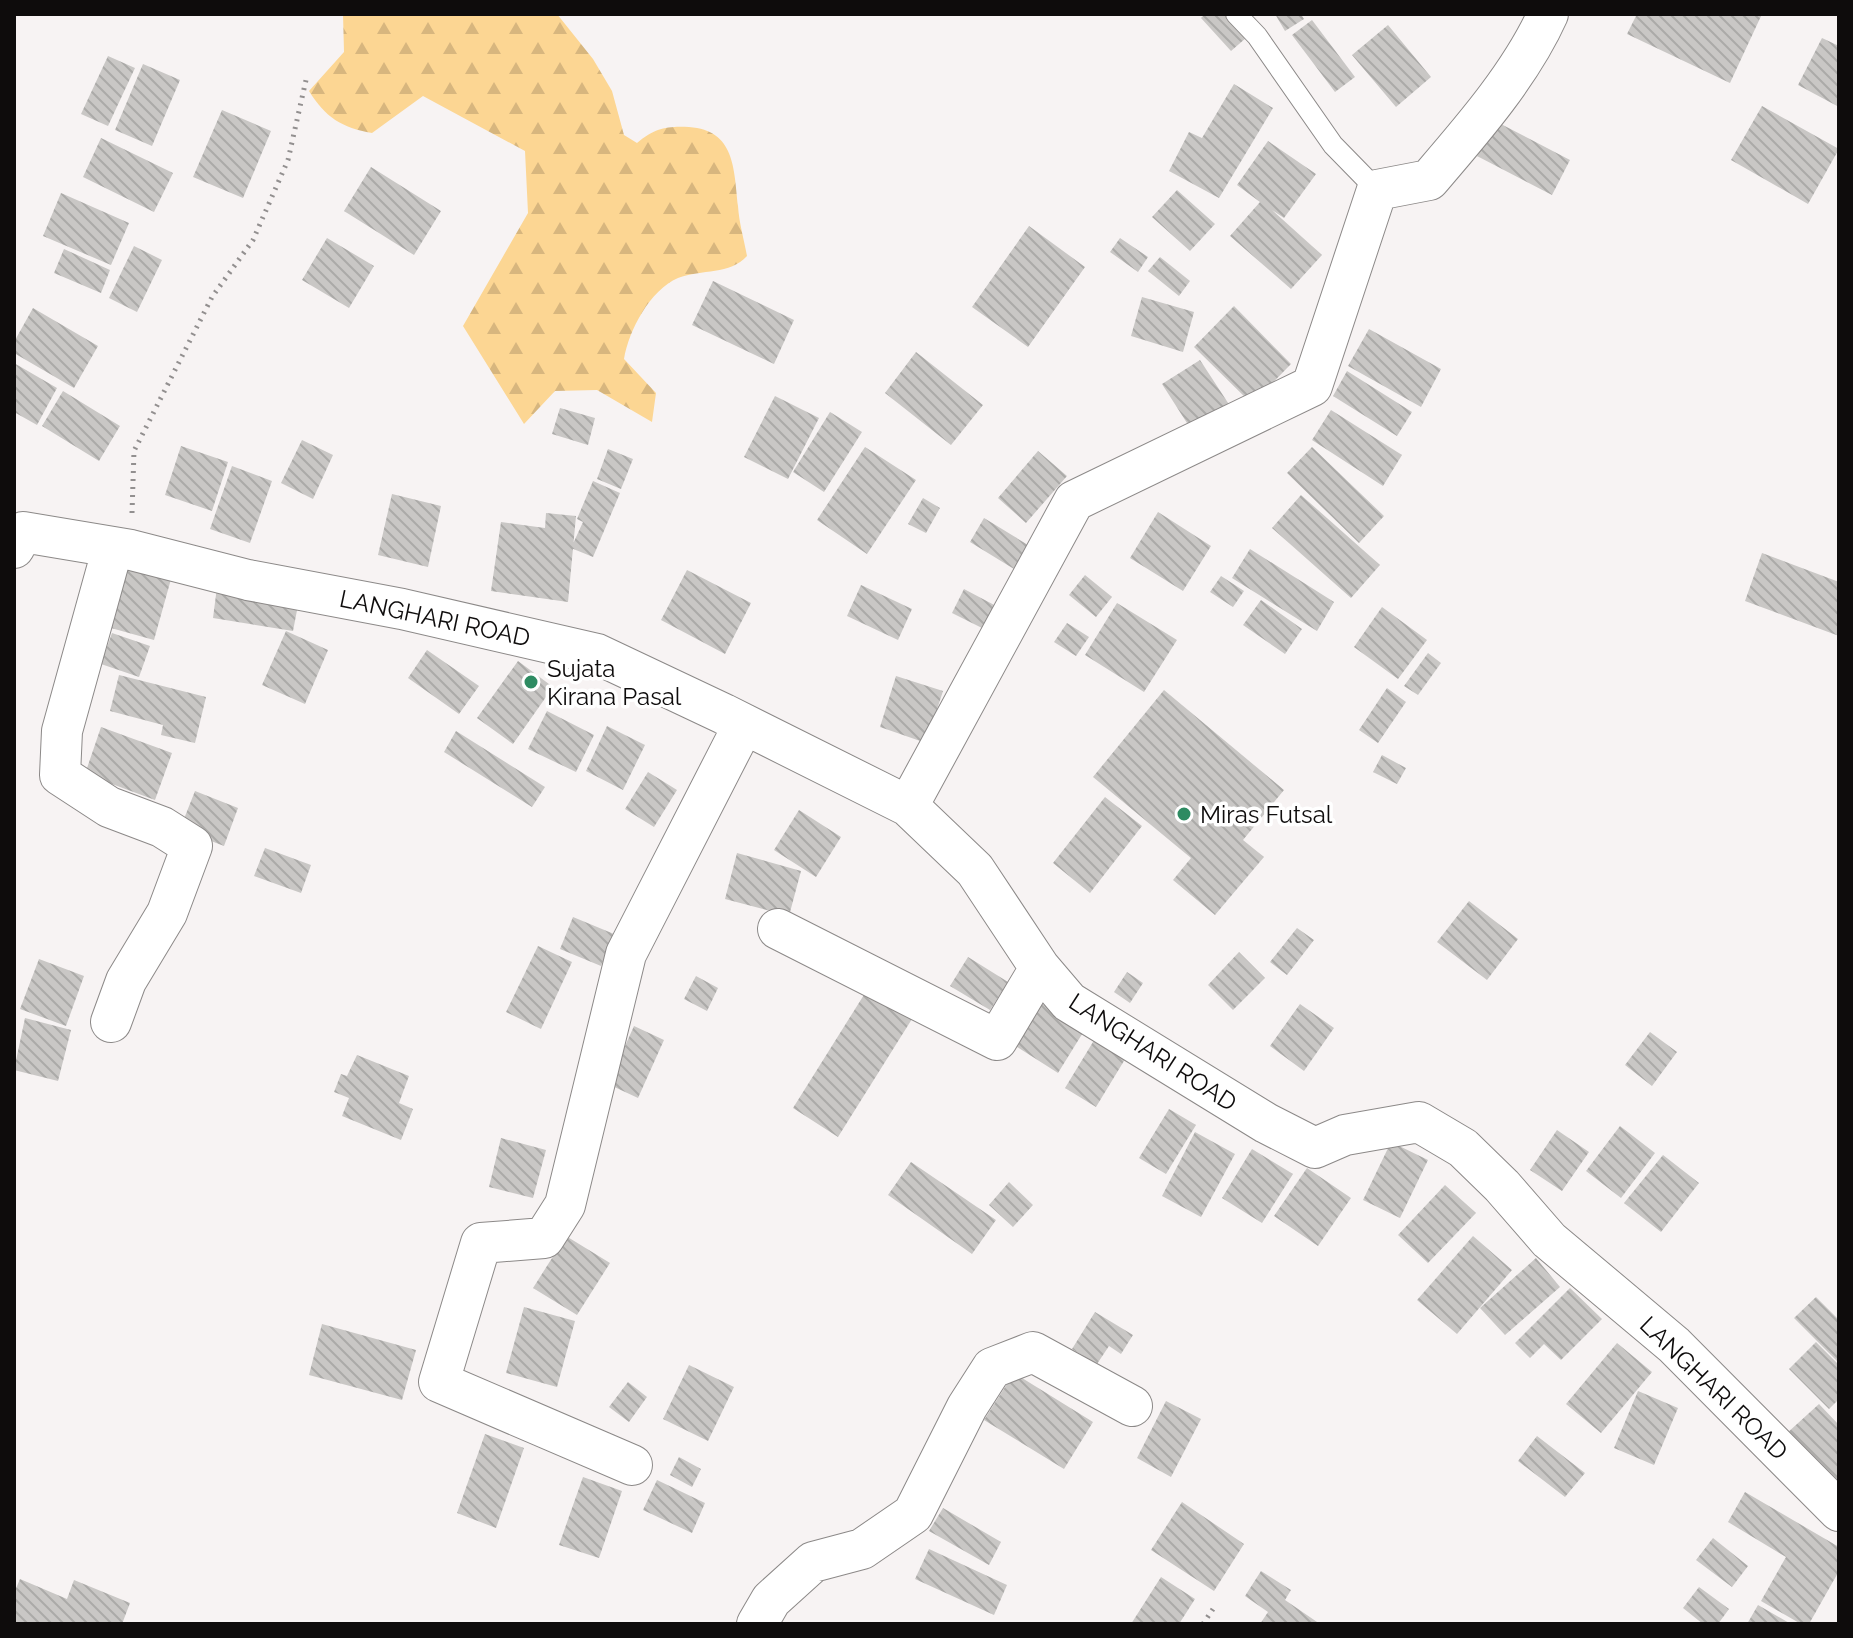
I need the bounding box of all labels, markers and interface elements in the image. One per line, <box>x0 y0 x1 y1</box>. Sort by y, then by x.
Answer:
street label: LANGHARI ROAD <box>337 584 533 652</box>
place label: Sujata Kirana Pasal <box>547 654 682 711</box>
marker: Sujata Kirana Pasal <box>522 673 540 691</box>
place label: Miras Futsal <box>1200 800 1333 829</box>
marker: Miras Futsal <box>1175 805 1193 823</box>
street label: LANGHARI ROAD <box>1064 987 1242 1117</box>
street label: LANGHARI ROAD <box>1634 1310 1794 1466</box>

